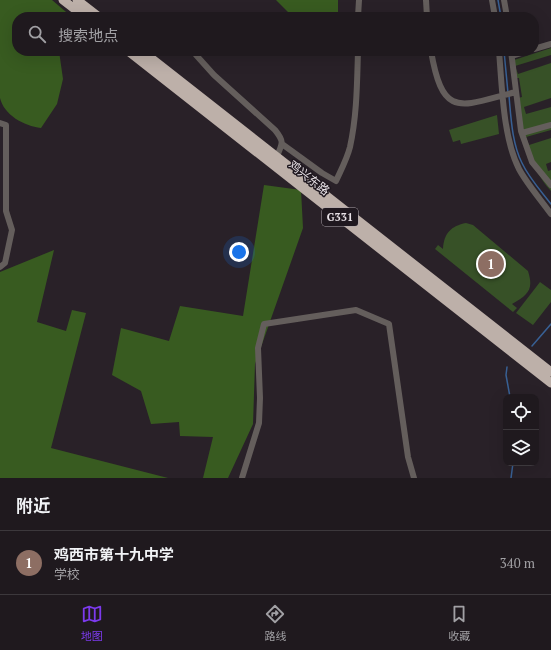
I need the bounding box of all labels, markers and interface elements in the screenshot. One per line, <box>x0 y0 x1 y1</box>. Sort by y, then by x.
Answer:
search box <box>12 12 539 56</box>
icon: search <box>26 23 48 45</box>
text: 搜索地点 <box>58 25 118 45</box>
street label: 鸡兴东路 <box>286 157 333 198</box>
road number: G331 <box>322 208 358 226</box>
your location <box>229 242 249 262</box>
pin: 1 <box>478 249 504 279</box>
map controls <box>503 394 539 466</box>
button: locate <box>503 394 539 430</box>
button: layers <box>503 430 539 466</box>
text: 附近 <box>16 494 50 517</box>
text: 鸡西市第十九中学 <box>54 544 174 564</box>
text: 1 <box>25 554 33 572</box>
text: 340 m <box>500 554 535 572</box>
text: 学校 <box>54 565 80 583</box>
tab: 地图 <box>81 603 103 643</box>
tab: 路线 <box>264 603 286 643</box>
tab: 收藏 <box>448 603 470 643</box>

